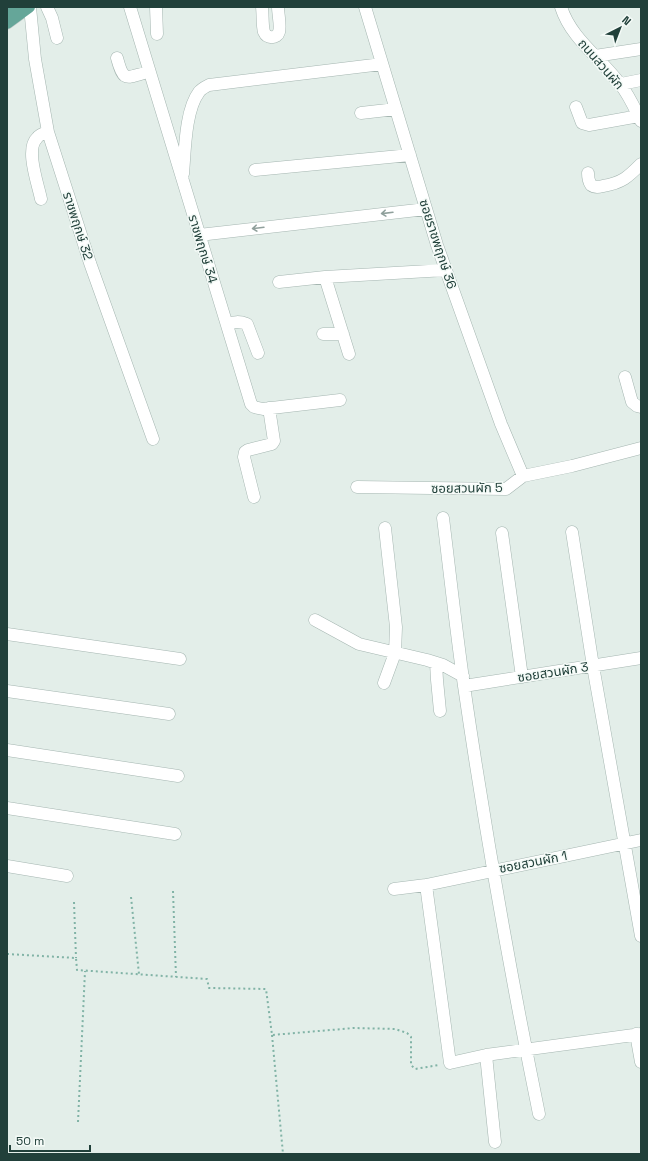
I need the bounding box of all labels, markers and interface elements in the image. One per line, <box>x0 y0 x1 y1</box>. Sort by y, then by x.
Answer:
north arrow <box>600 8 640 48</box>
text: N <box>619 13 634 28</box>
street label: ถนนสวนผัก <box>574 35 628 93</box>
street label: ราชพฤกษ์ 32 <box>59 190 97 262</box>
street label: ซอยราชพฤกษ์ 36 <box>415 197 461 291</box>
one-way arrow <box>381 209 394 217</box>
street label: ราชพฤกษ์ 34 <box>184 213 222 285</box>
one-way arrow <box>252 224 265 232</box>
street label: ซอยสวนผัก 5 <box>431 479 503 497</box>
street label: ซอยสวนผัก 3 <box>516 658 590 686</box>
street label: ซอยสวนผัก 1 <box>497 847 569 877</box>
scale bar <box>10 1127 90 1153</box>
text: 50 m <box>16 1133 44 1149</box>

